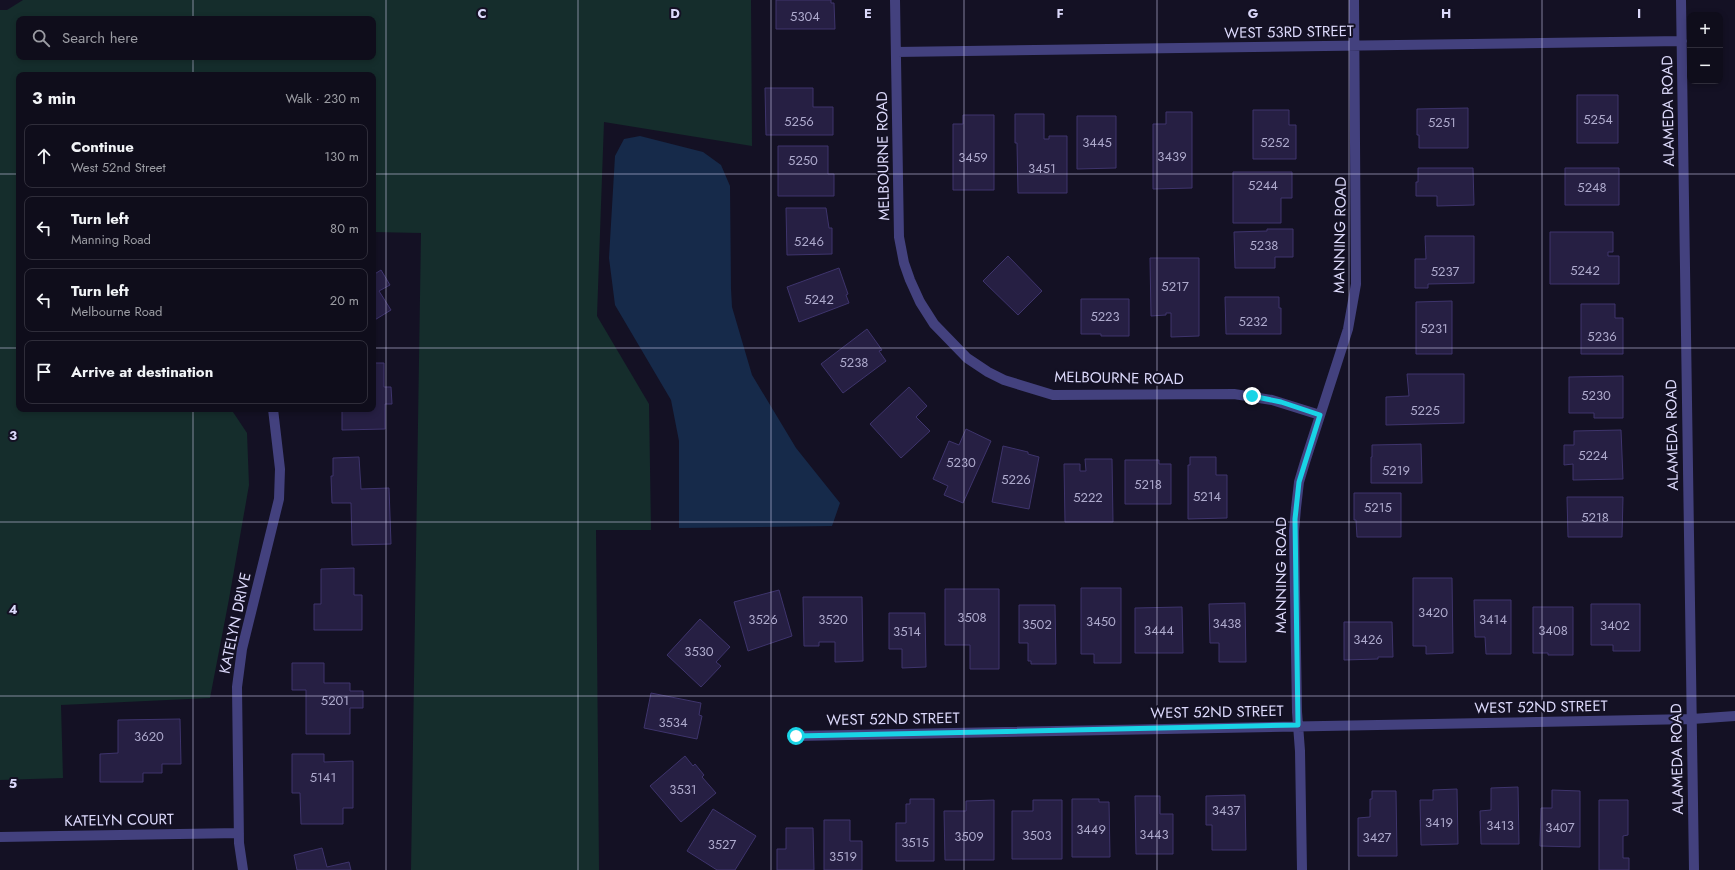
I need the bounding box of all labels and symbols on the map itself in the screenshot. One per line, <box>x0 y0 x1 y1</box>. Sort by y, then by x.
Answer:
text: C <box>477 4 487 23</box>
text: D <box>670 4 680 23</box>
text: E <box>864 4 872 23</box>
text: F <box>1056 4 1064 23</box>
text: G <box>1248 4 1259 23</box>
text: H <box>1441 4 1451 23</box>
text: I <box>1637 4 1641 23</box>
house number: 5304 <box>790 7 820 26</box>
street label: WEST 53RD STREET <box>1224 20 1354 44</box>
street label: ALAMEDA ROAD <box>1656 55 1680 167</box>
street label: MELBOURNE ROAD <box>871 91 895 221</box>
house number: 5254 <box>1583 110 1613 129</box>
house number: 5256 <box>784 112 814 131</box>
house number: 5251 <box>1428 113 1456 132</box>
house number: 3445 <box>1082 133 1112 152</box>
house number: 5252 <box>1260 133 1290 152</box>
house number: 3439 <box>1157 147 1187 166</box>
house number: 3459 <box>958 148 988 167</box>
house number: 5250 <box>788 151 818 170</box>
house number: 3451 <box>1028 159 1056 178</box>
house number: 5244 <box>1248 176 1278 195</box>
street label: MANNING ROAD <box>1328 176 1352 294</box>
house number: 5248 <box>1577 178 1607 197</box>
house number: 5246 <box>794 232 824 251</box>
house number: 5238 <box>1250 236 1278 255</box>
house number: 5242 <box>1570 261 1600 280</box>
house number: 5237 <box>1431 262 1459 281</box>
house number: 5217 <box>1161 277 1189 296</box>
house number: 5242 <box>804 290 834 309</box>
house number: 5223 <box>1090 307 1120 326</box>
house number: 5232 <box>1238 312 1268 331</box>
house number: 5231 <box>1420 319 1448 338</box>
house number: 5236 <box>1587 327 1617 346</box>
house number: 5238 <box>840 353 868 372</box>
street label: MELBOURNE ROAD <box>1054 366 1184 390</box>
street label: ALAMEDA ROAD <box>1660 379 1684 491</box>
house number: 5230 <box>1581 386 1611 405</box>
route end <box>1243 387 1261 405</box>
house number: 5225 <box>1410 401 1440 420</box>
text: 3 <box>9 426 17 445</box>
house number: 5224 <box>1578 446 1608 465</box>
house number: 5230 <box>946 453 976 472</box>
house number: 5219 <box>1382 461 1410 480</box>
house number: 5226 <box>1001 470 1031 489</box>
house number: 5218 <box>1134 475 1162 494</box>
house number: 5214 <box>1193 487 1221 506</box>
house number: 5222 <box>1073 488 1103 507</box>
house number: 5215 <box>1364 498 1392 517</box>
house number: 5218 <box>1581 508 1609 527</box>
street label: MANNING ROAD <box>1270 517 1292 633</box>
street label: KATELYN DRIVE <box>214 570 256 676</box>
text: 4 <box>8 600 18 619</box>
house number: 3420 <box>1418 603 1448 622</box>
house number: 3508 <box>957 608 987 627</box>
house number: 3526 <box>748 610 778 629</box>
house number: 3520 <box>818 610 848 629</box>
house number: 3414 <box>1479 610 1507 629</box>
house number: 3450 <box>1086 612 1116 631</box>
house number: 3438 <box>1213 614 1241 633</box>
house number: 3502 <box>1022 615 1052 634</box>
house number: 3402 <box>1600 616 1630 635</box>
house number: 3444 <box>1144 621 1174 640</box>
house number: 3408 <box>1538 621 1568 640</box>
house number: 3514 <box>893 622 921 641</box>
house number: 3426 <box>1353 630 1383 649</box>
house number: 3530 <box>684 642 714 661</box>
house number: 5201 <box>321 691 349 710</box>
street label: WEST 52ND STREET <box>1474 695 1608 719</box>
street label: WEST 52ND STREET <box>1150 700 1284 724</box>
street label: ALAMEDA ROAD <box>1665 703 1689 815</box>
street label: WEST 52ND STREET <box>826 707 960 731</box>
house number: 3534 <box>658 713 688 732</box>
house number: 3620 <box>134 727 164 746</box>
route start <box>787 727 805 745</box>
house number: 5141 <box>310 768 336 787</box>
text: 5 <box>9 774 17 793</box>
house number: 3531 <box>669 780 697 799</box>
house number: 3437 <box>1212 801 1240 820</box>
street label: KATELYN COURT <box>64 808 174 832</box>
house number: 3419 <box>1425 813 1453 832</box>
house number: 3413 <box>1486 816 1514 835</box>
house number: 3407 <box>1545 818 1575 837</box>
house number: 3449 <box>1076 820 1106 839</box>
house number: 3443 <box>1139 825 1169 844</box>
house number: 3503 <box>1022 826 1052 845</box>
house number: 3509 <box>954 827 984 846</box>
house number: 3427 <box>1363 828 1392 847</box>
house number: 3515 <box>901 833 929 852</box>
house number: 3527 <box>708 835 736 854</box>
house number: 3519 <box>829 847 857 866</box>

